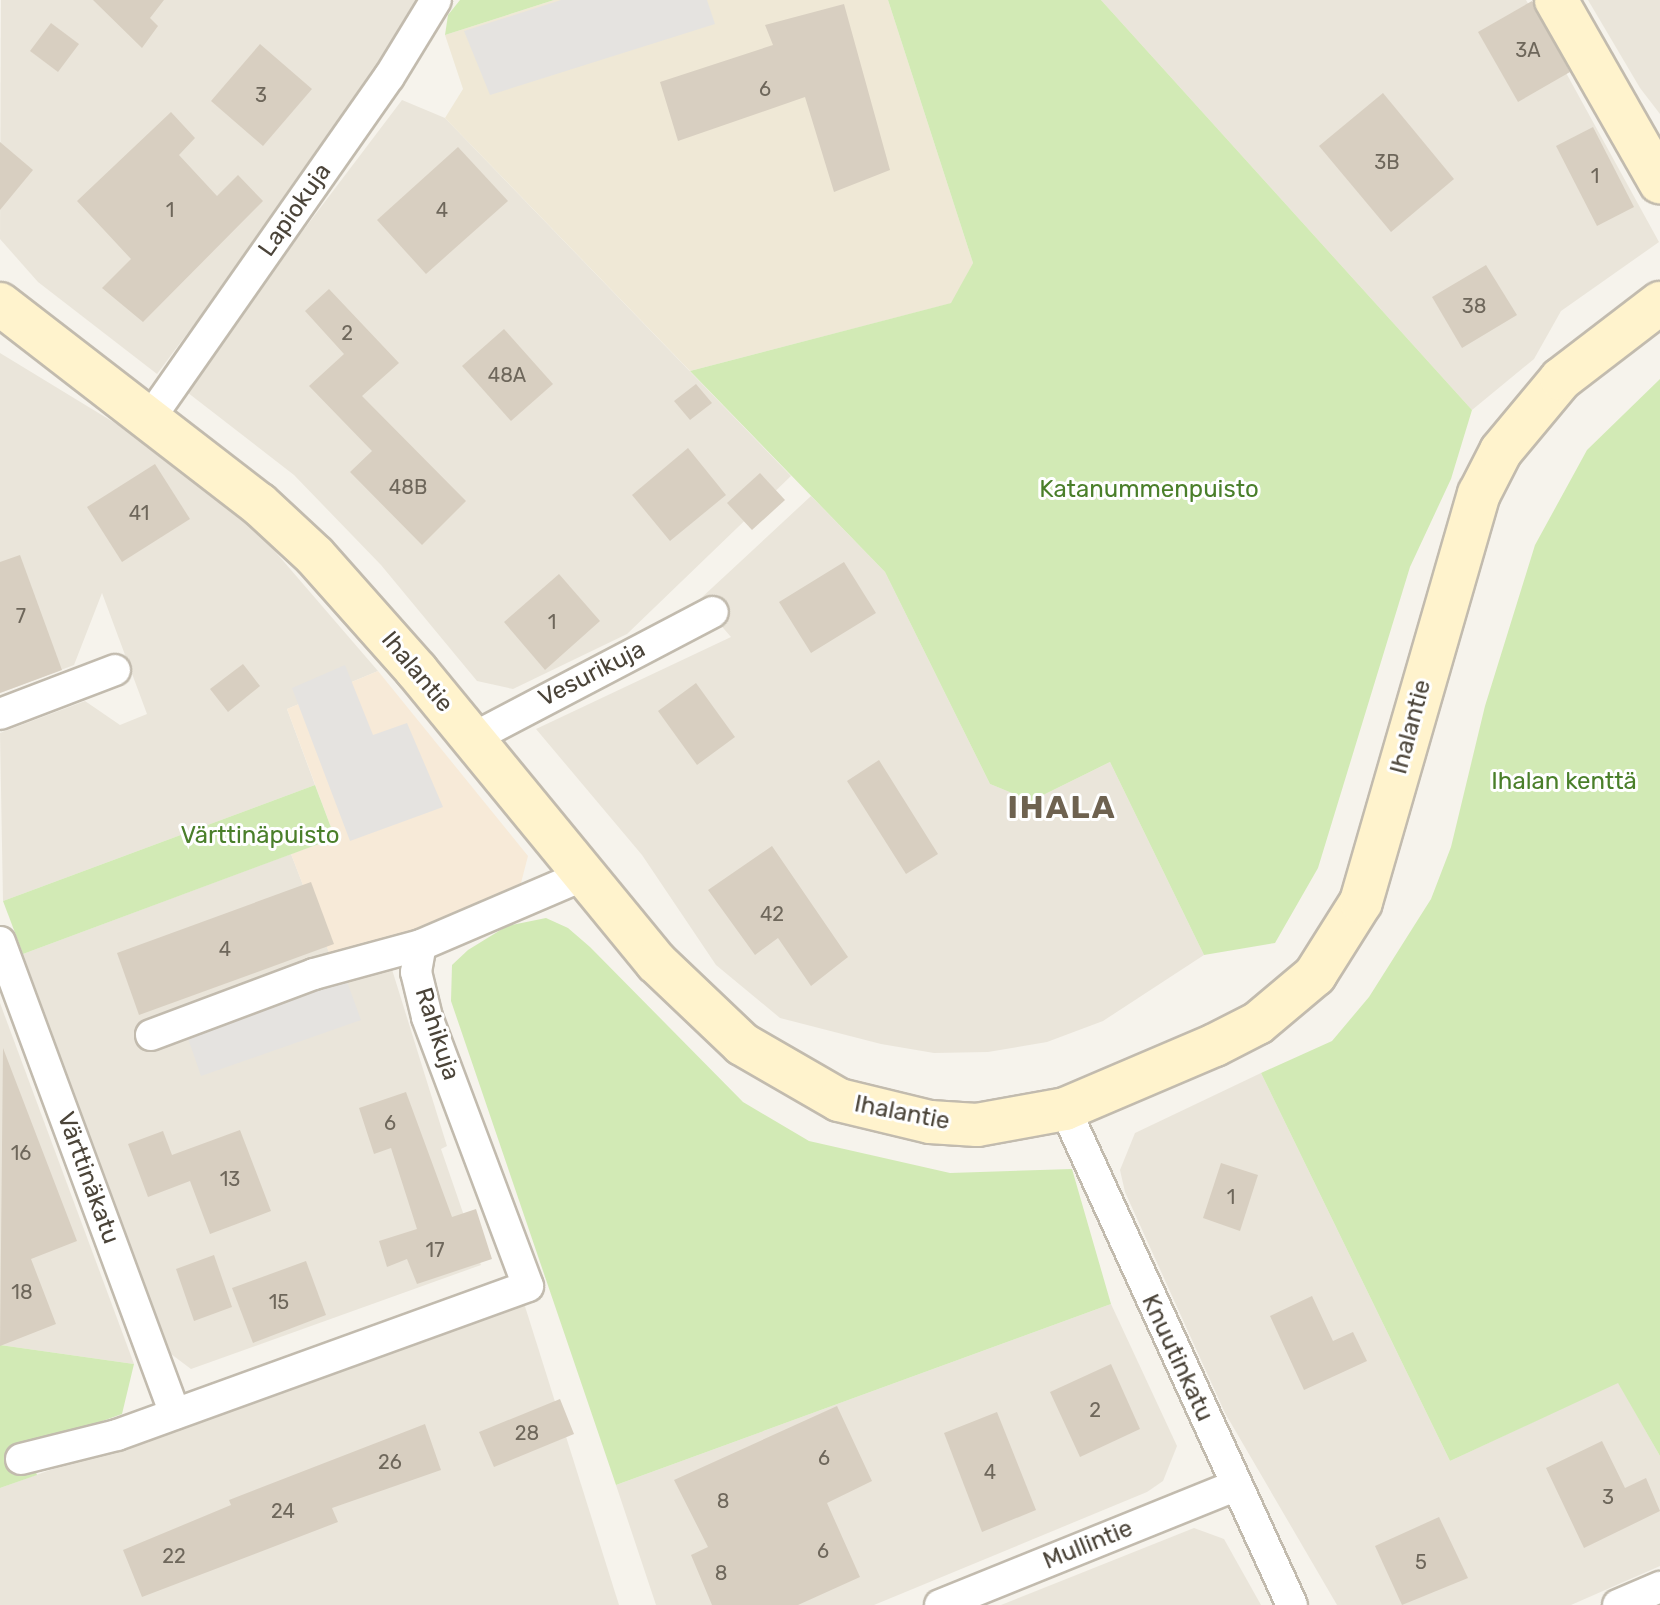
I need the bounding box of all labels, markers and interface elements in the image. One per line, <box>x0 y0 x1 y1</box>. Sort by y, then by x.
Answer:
house number: 3A <box>1515 38 1541 62</box>
house number: 6 <box>759 77 771 101</box>
house number: 3 <box>255 83 267 107</box>
house number: 3B <box>1374 150 1400 174</box>
street label: Lapiokuja <box>253 158 337 262</box>
house number: 1 <box>1591 164 1599 188</box>
house number: 1 <box>166 198 174 222</box>
house number: 4 <box>436 198 448 222</box>
house number: 38 <box>1462 294 1486 318</box>
house number: 2 <box>341 321 353 345</box>
house number: 48A <box>488 363 526 387</box>
house number: 48B <box>389 475 427 499</box>
park label: Katanummenpuisto <box>1039 476 1259 504</box>
house number: 41 <box>129 501 149 525</box>
house number: 7 <box>16 604 26 628</box>
house number: 1 <box>548 610 556 634</box>
street label: Ihalantie <box>375 626 459 718</box>
street label: Vesurikuja <box>534 635 650 713</box>
street label: Ihalantie <box>1385 677 1437 777</box>
park label: Ihalan kenttä <box>1491 768 1637 796</box>
district label: IHALA <box>1007 788 1117 826</box>
park label: Värttinäpuisto <box>180 822 340 850</box>
house number: 42 <box>760 902 784 926</box>
house number: 4 <box>219 937 231 961</box>
street label: Rahikuja <box>409 984 465 1084</box>
street label: Ihalantie <box>852 1090 952 1136</box>
street label: Värttinäkatu <box>51 1108 125 1248</box>
house number: 6 <box>384 1111 396 1135</box>
house number: 16 <box>11 1141 31 1165</box>
house number: 13 <box>220 1167 240 1191</box>
house number: 1 <box>1227 1185 1235 1209</box>
house number: 17 <box>426 1238 444 1262</box>
house number: 18 <box>11 1280 33 1304</box>
house number: 15 <box>269 1290 289 1314</box>
street label: Knuutinkatu <box>1135 1290 1219 1426</box>
house number: 2 <box>1089 1398 1101 1422</box>
house number: 28 <box>515 1421 539 1445</box>
house number: 6 <box>818 1446 830 1470</box>
house number: 26 <box>378 1450 402 1474</box>
house number: 4 <box>984 1460 996 1484</box>
house number: 3 <box>1602 1485 1614 1509</box>
house number: 8 <box>717 1489 729 1513</box>
house number: 24 <box>271 1499 295 1523</box>
street label: Mullintie <box>1039 1514 1137 1576</box>
house number: 6 <box>817 1539 829 1563</box>
house number: 22 <box>162 1544 186 1568</box>
house number: 5 <box>1415 1550 1427 1574</box>
house number: 8 <box>715 1561 727 1585</box>

